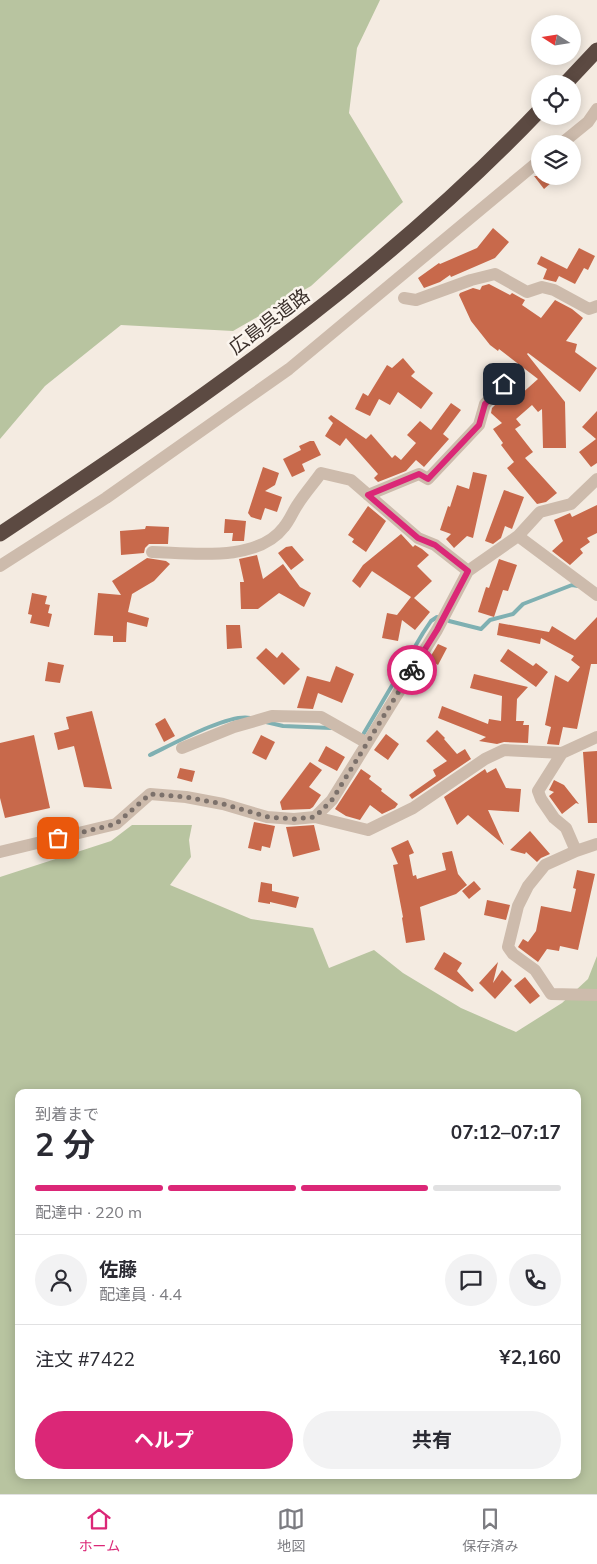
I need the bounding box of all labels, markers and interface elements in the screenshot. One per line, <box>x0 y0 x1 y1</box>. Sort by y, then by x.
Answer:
north arrow <box>531 15 581 65</box>
map controls <box>531 15 581 185</box>
button: locate <box>531 75 581 125</box>
button: layers <box>531 135 581 185</box>
street label: 広島呉道路 <box>224 283 314 359</box>
pin <box>483 363 525 405</box>
icon: home <box>490 370 518 398</box>
courier <box>387 645 437 695</box>
icon: bike <box>398 656 426 684</box>
pin <box>37 817 79 859</box>
icon: bag <box>44 824 72 852</box>
text: 到着まで <box>35 1104 99 1124</box>
text: 07:12–07:17 <box>451 1120 561 1144</box>
text: 2 分 <box>35 1124 95 1164</box>
text: 配達中 · 220 m <box>35 1202 142 1222</box>
button: person <box>35 1254 87 1306</box>
button: chat <box>445 1254 497 1306</box>
button: phone <box>509 1254 561 1306</box>
text: 佐藤 <box>99 1257 137 1281</box>
text: 配達員 · 4.4 <box>99 1284 182 1304</box>
text: ¥2,160 <box>499 1345 561 1369</box>
text: 注文 #7422 <box>35 1347 135 1371</box>
button: ヘルプ <box>35 1411 293 1469</box>
button: 共有 <box>303 1411 561 1469</box>
tab: ホーム <box>79 1505 120 1555</box>
tab: 地図 <box>277 1505 305 1555</box>
tab: 保存済み <box>462 1505 518 1555</box>

